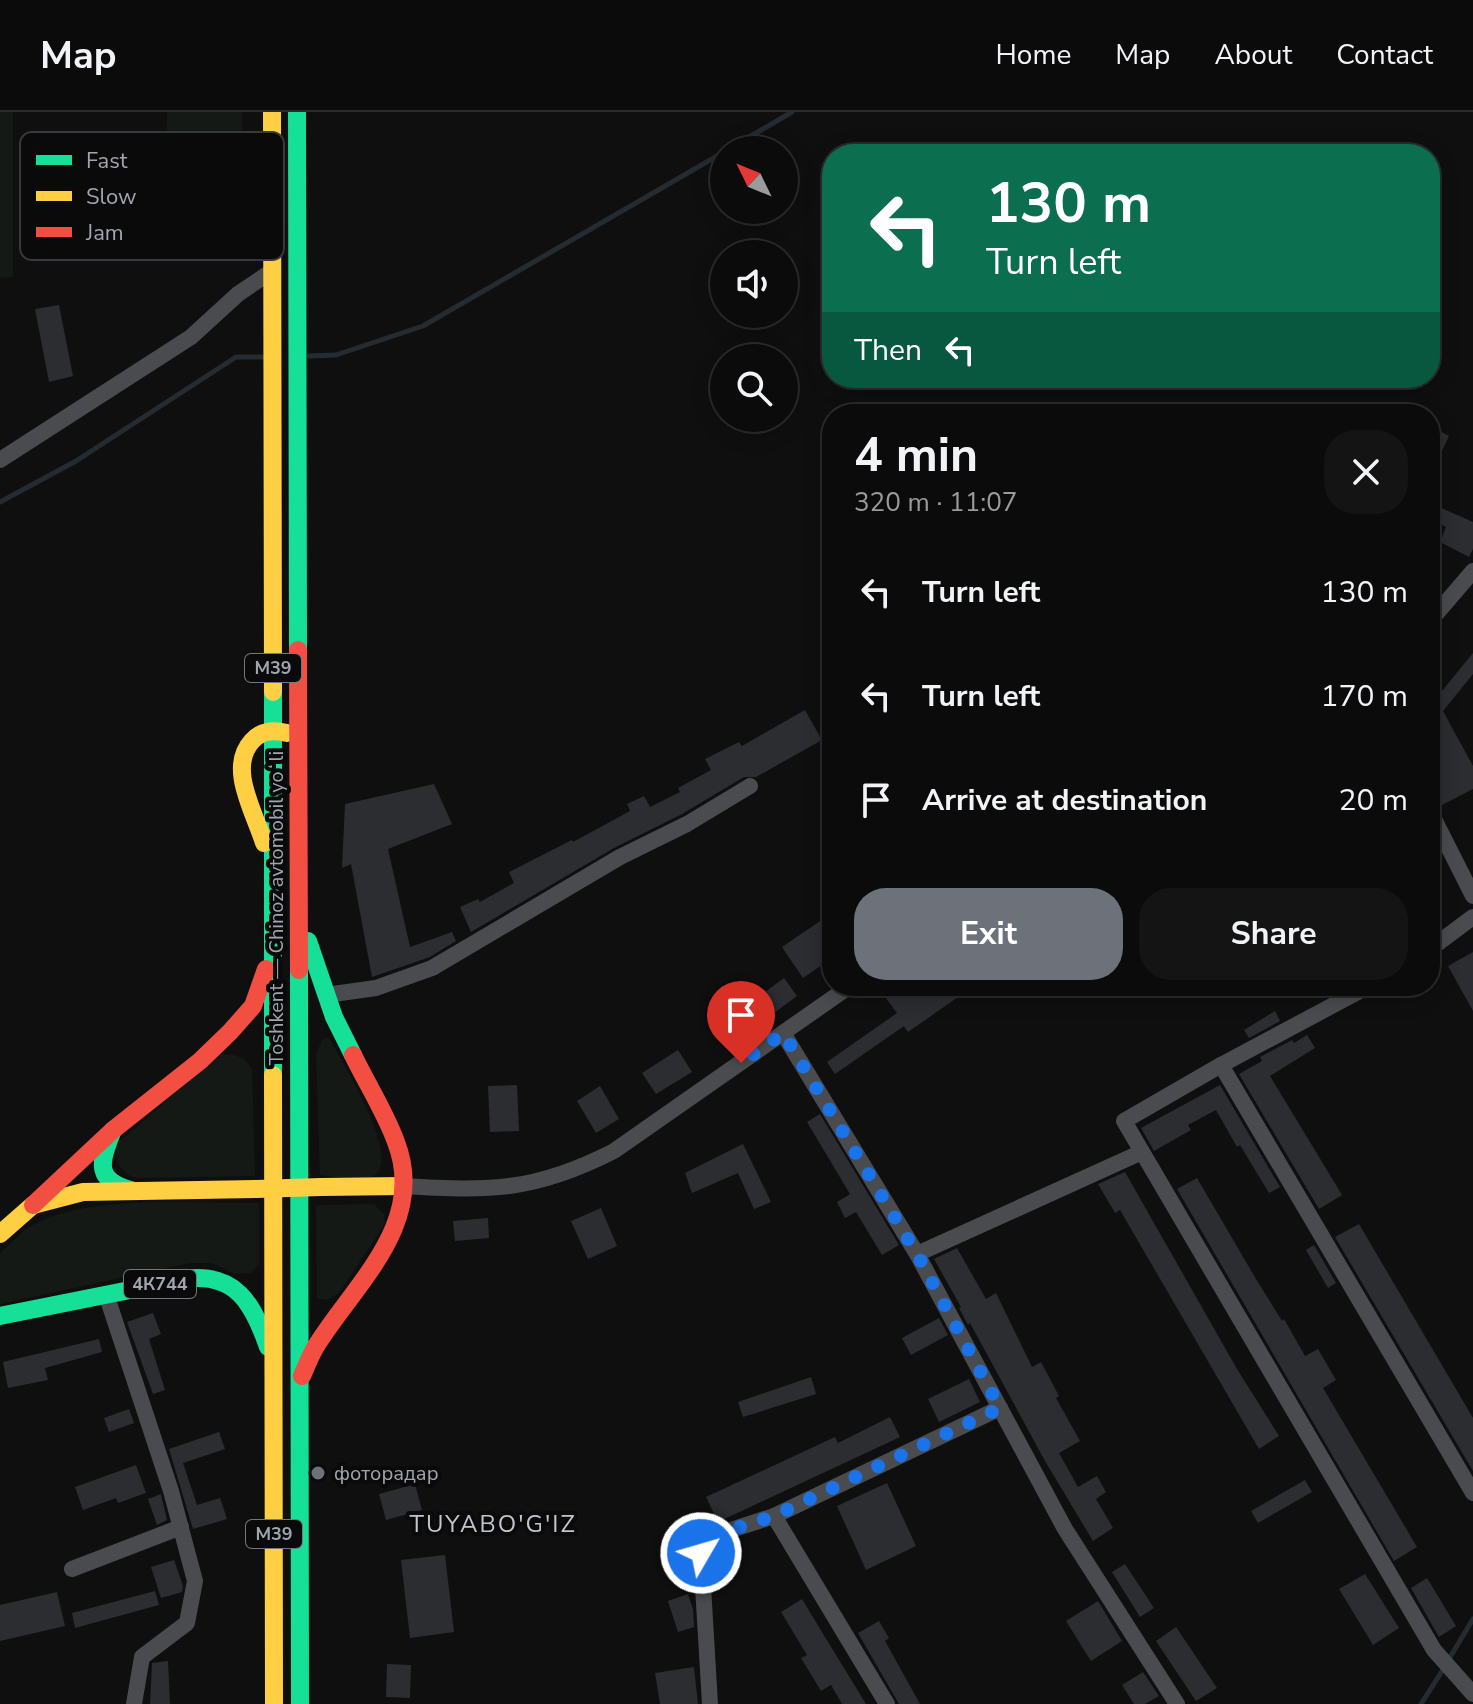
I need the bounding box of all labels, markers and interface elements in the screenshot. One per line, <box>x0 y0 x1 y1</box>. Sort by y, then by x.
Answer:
text: Map <box>40 30 117 81</box>
text: Home <box>996 36 1071 74</box>
text: Map <box>1115 36 1170 74</box>
text: About <box>1214 36 1292 74</box>
text: Contact <box>1336 36 1433 74</box>
legend <box>20 132 284 260</box>
north arrow <box>710 136 798 224</box>
map controls <box>710 136 798 432</box>
text: Fast <box>86 146 128 176</box>
text: 130 m <box>986 165 1151 242</box>
icon: left <box>854 176 958 280</box>
text: Slow <box>86 182 137 212</box>
text: Jam <box>85 218 124 248</box>
text: Turn left <box>986 238 1121 287</box>
button: sound <box>710 240 798 328</box>
icon: left <box>938 328 982 372</box>
text: Then <box>854 330 922 371</box>
button: search <box>710 344 798 432</box>
text: 4 min <box>854 422 978 488</box>
button: close <box>1324 430 1408 514</box>
text: 320 m · 11:07 <box>854 485 1017 520</box>
icon: left <box>854 570 898 614</box>
text: Turn left <box>922 572 1040 613</box>
text: 130 m <box>1321 572 1408 613</box>
road number: M39 <box>245 654 301 682</box>
icon: left <box>854 674 898 718</box>
text: Turn left <box>922 676 1040 717</box>
text: 170 m <box>1321 676 1408 717</box>
street label: Toshkent — Chinoz avtomobil yoʻli <box>263 751 290 1065</box>
icon: arrive <box>854 778 898 822</box>
text: Arrive at destination <box>922 780 1207 821</box>
text: 20 m <box>1339 780 1408 821</box>
button: Exit <box>854 888 1123 980</box>
button: Share <box>1139 888 1408 980</box>
pin <box>707 981 775 1063</box>
icon: arrive <box>719 993 763 1037</box>
road number: 4К744 <box>124 1270 196 1298</box>
place label: фоторадар <box>334 1460 439 1487</box>
marker: фоторадар <box>309 1464 327 1482</box>
district label: TUYABO'G'IZ <box>409 1508 577 1540</box>
position arrow <box>659 1511 743 1595</box>
road number: M39 <box>246 1520 302 1548</box>

